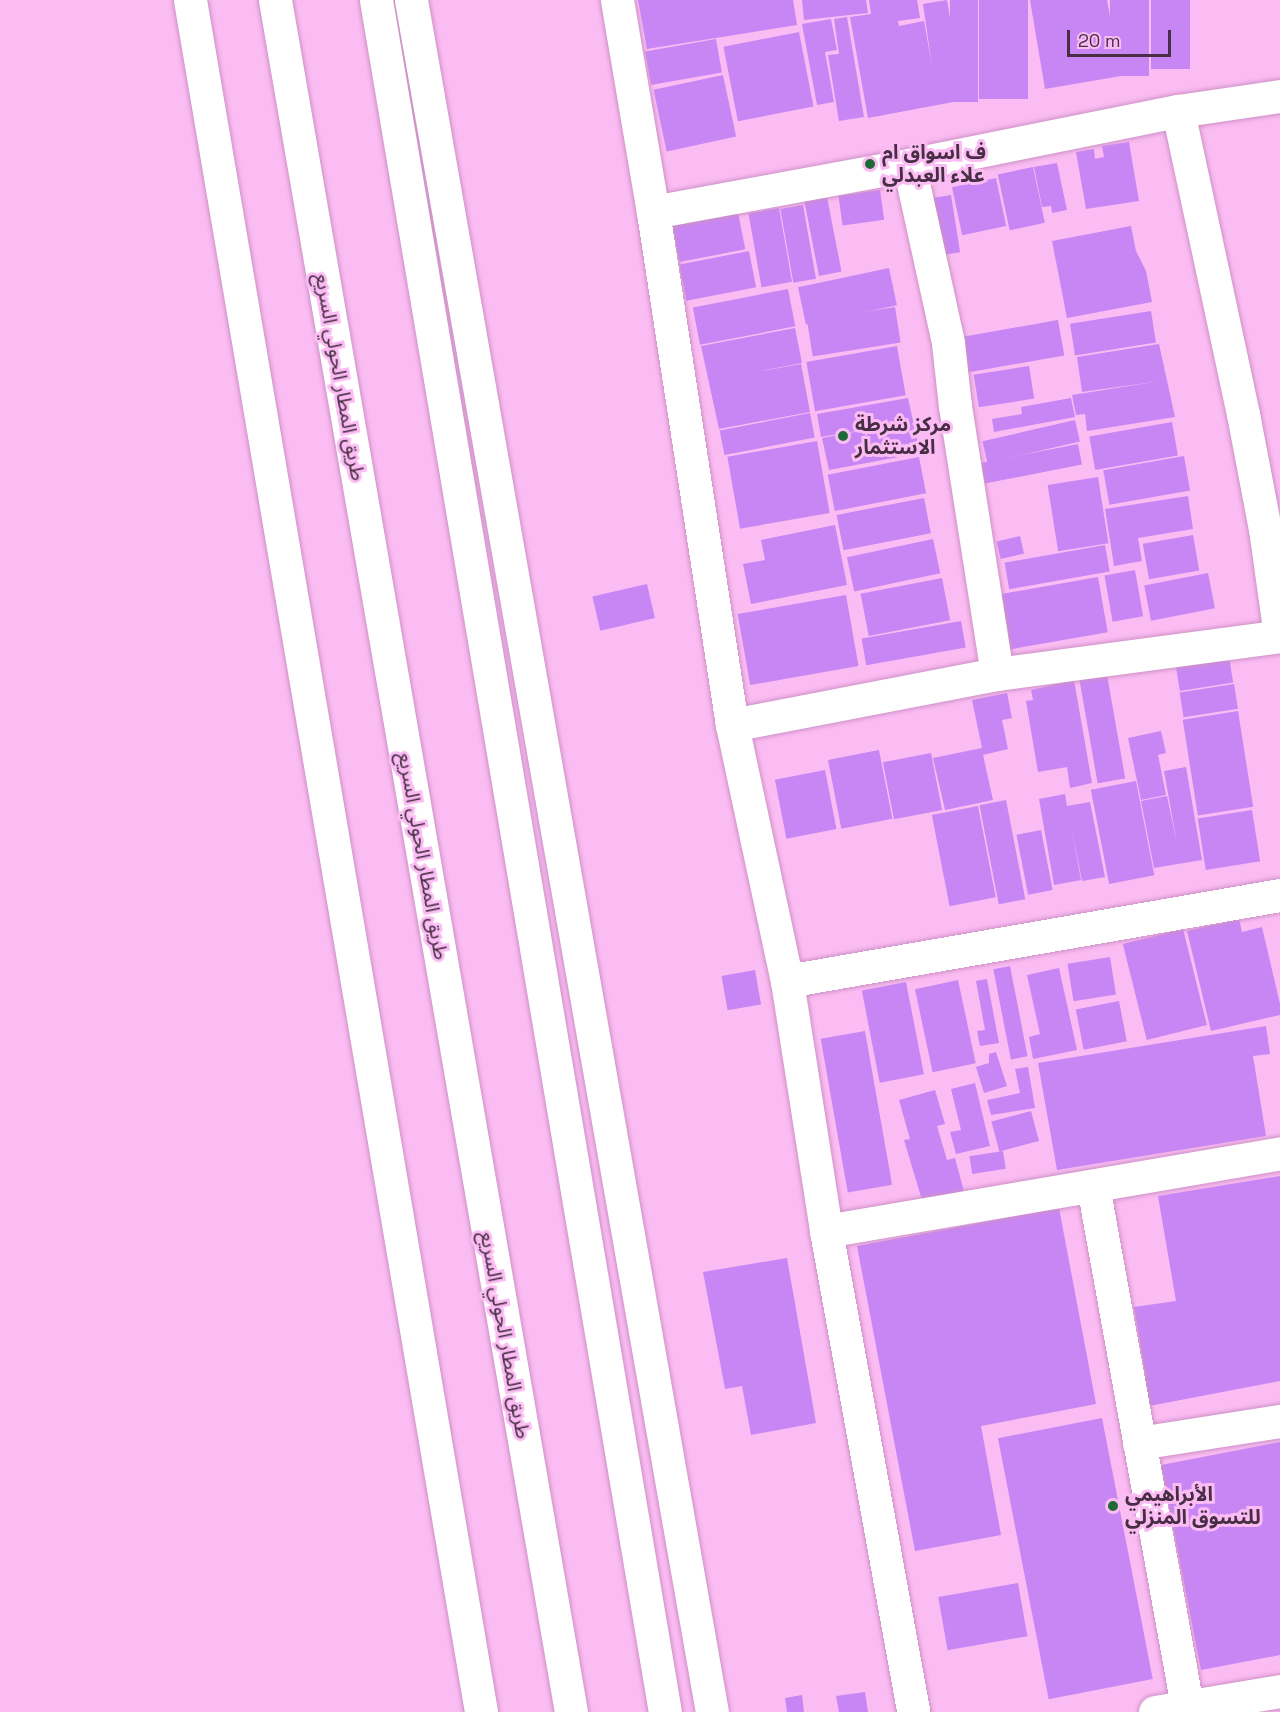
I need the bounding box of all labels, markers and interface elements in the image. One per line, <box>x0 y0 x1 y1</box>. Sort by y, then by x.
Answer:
scale bar <box>1070 18 1174 56</box>
text: 20 m <box>1078 29 1121 52</box>
place label: ف اسواق ام علاء العبدلي <box>882 140 986 187</box>
marker: ف اسواق ام علاء العبدلي <box>863 157 877 171</box>
street label: طريق المطار الحولي السريع <box>310 271 370 483</box>
place label: مركز شرطة الاستثمار <box>855 412 951 459</box>
marker: مركز شرطة الاستثمار <box>836 429 850 443</box>
street label: طريق المطار الحولي السريع <box>393 750 453 962</box>
street label: طريق المطار الحولي السريع <box>475 1229 535 1441</box>
place label: الأبراهيمي للتسوق المنزلي <box>1125 1482 1261 1529</box>
marker: الأبراهيمي للتسوق المنزلي <box>1106 1499 1120 1513</box>

